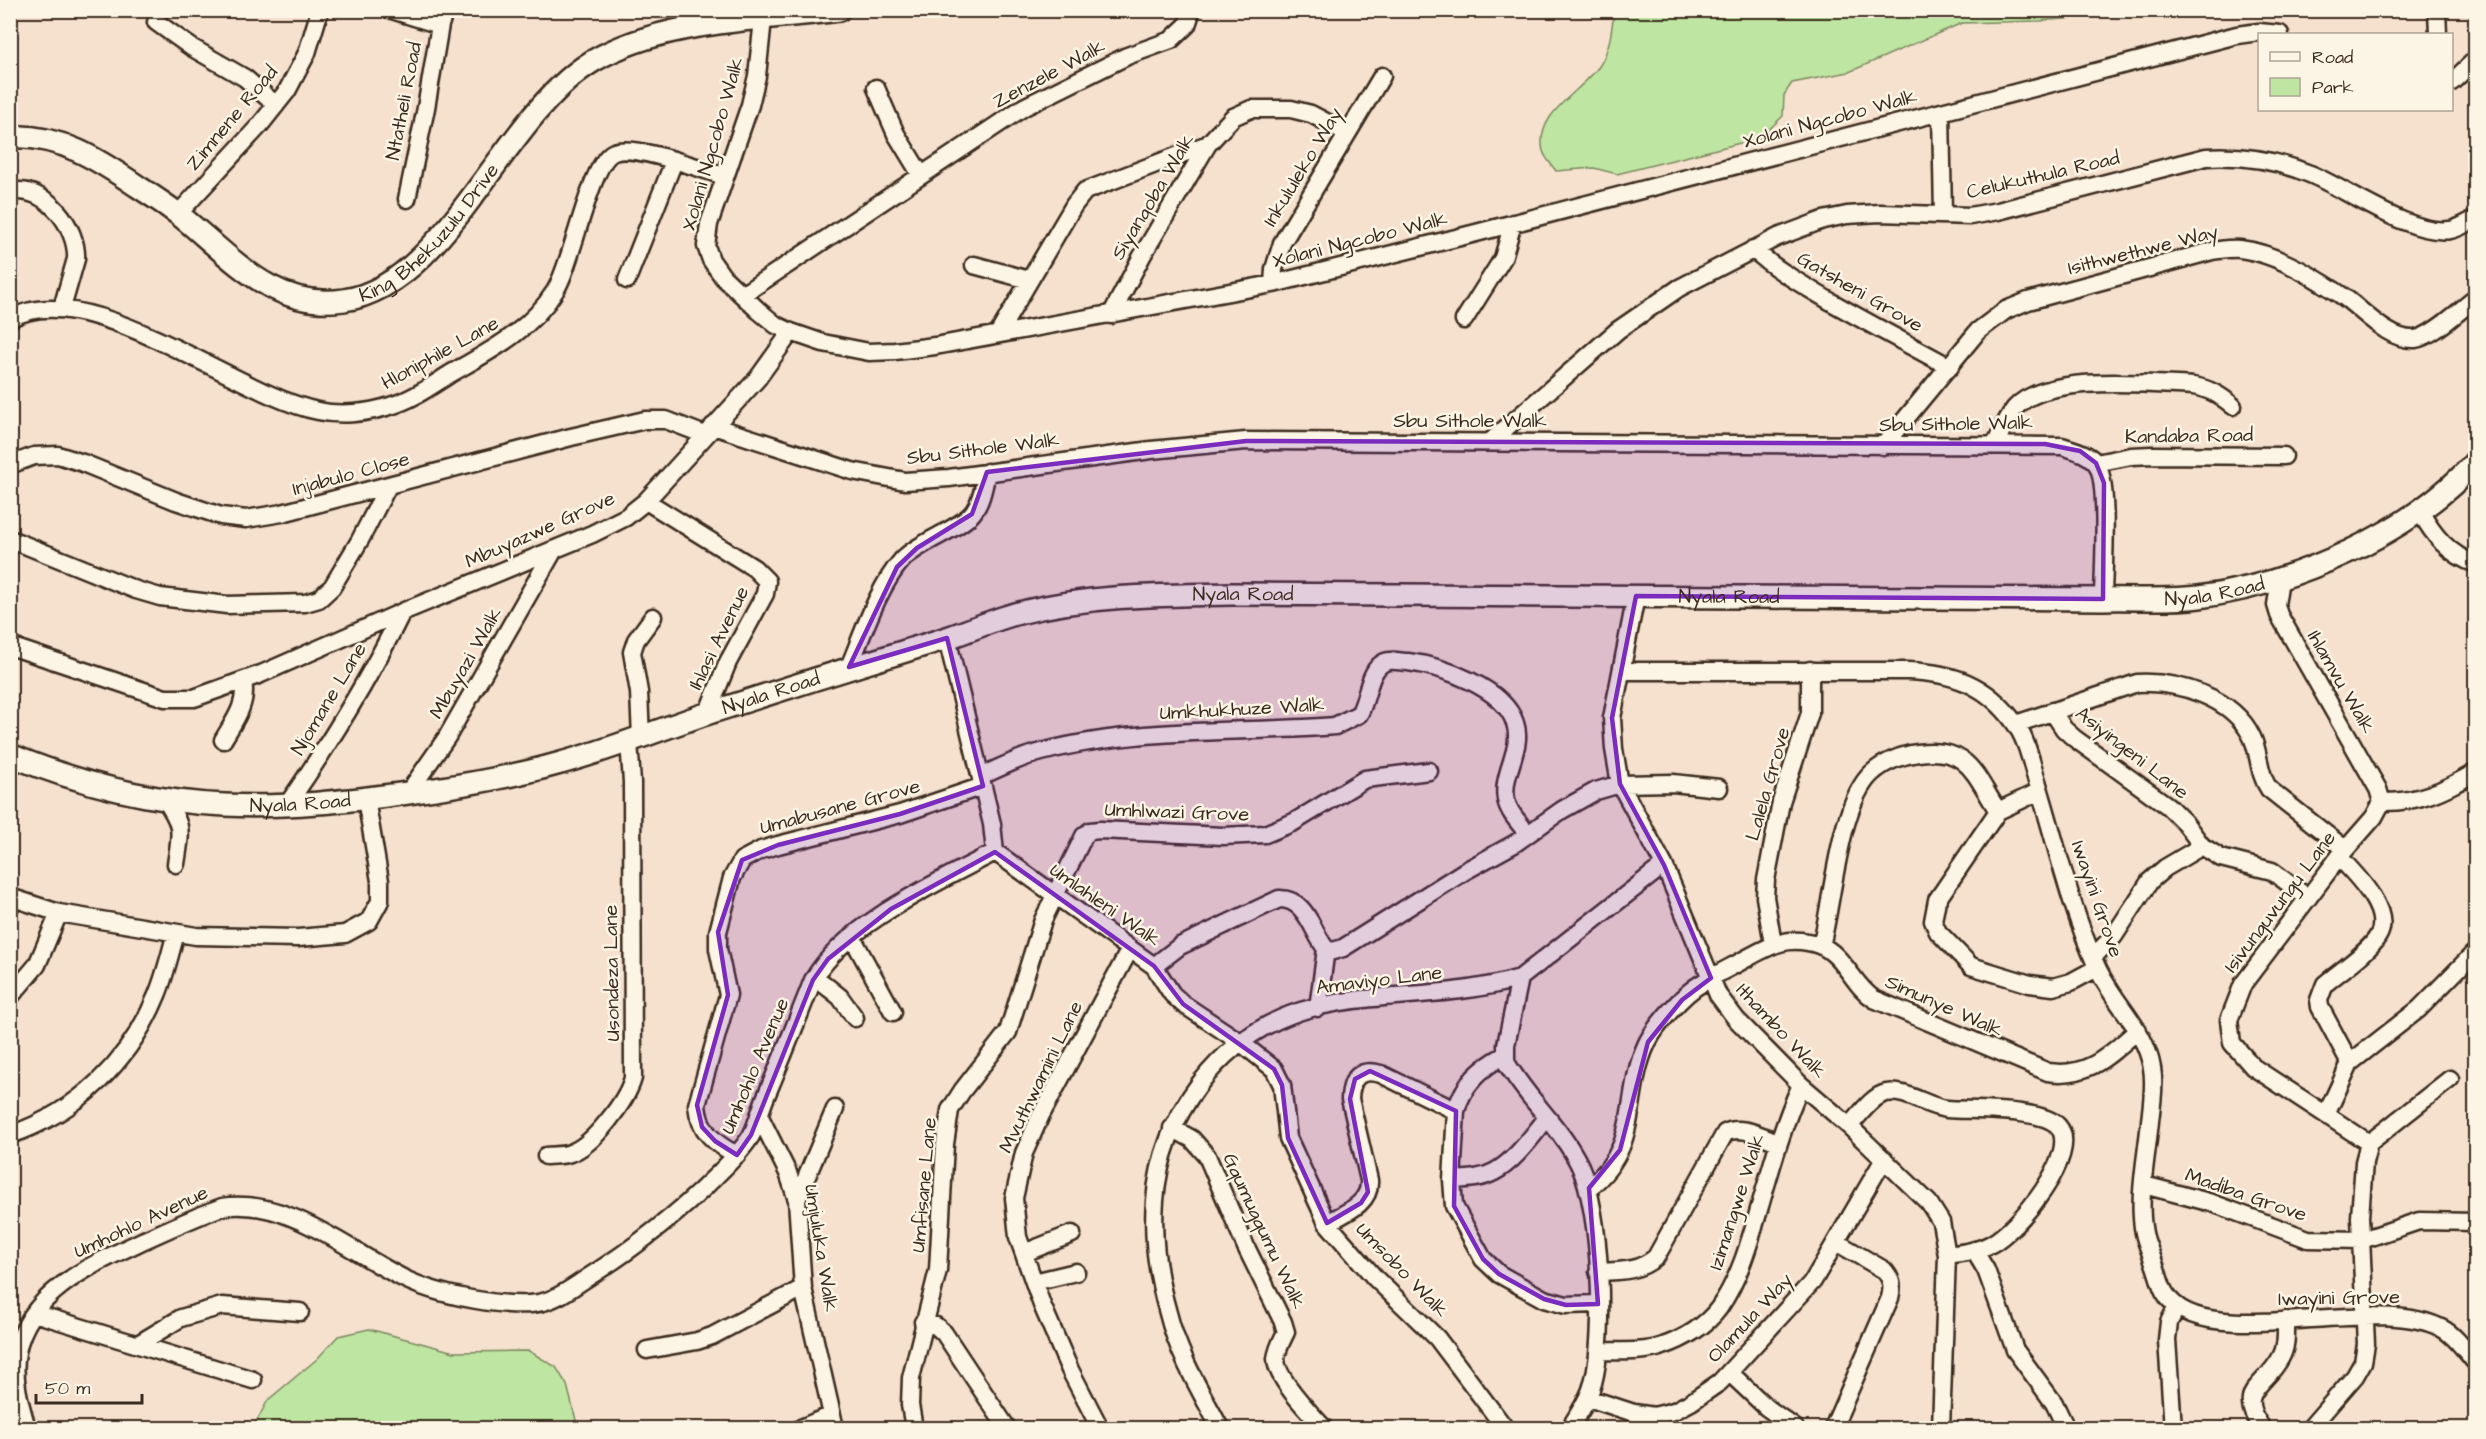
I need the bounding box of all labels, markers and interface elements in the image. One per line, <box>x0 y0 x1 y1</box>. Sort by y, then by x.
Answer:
street label: Zenzele Walk <box>988 33 1110 115</box>
legend <box>2258 33 2453 111</box>
street label: Ntatheli Road <box>379 40 429 162</box>
text: Road <box>2312 45 2353 70</box>
street label: Xolani Ngcobo Walk <box>675 54 752 234</box>
street label: Zimnene Road <box>180 59 284 177</box>
text: Park <box>2312 75 2354 100</box>
street label: Xolani Ngcobo Walk <box>1740 82 1920 157</box>
street label: Inkululeko Way <box>1256 102 1350 232</box>
street label: Siyanqoba Walk <box>1104 129 1203 266</box>
street label: Celukuthula Road <box>1964 144 2122 206</box>
street label: King Bhekuzulu Drive <box>355 158 506 310</box>
street label: Xolani Ngcobo Walk <box>1270 205 1451 276</box>
street label: Isithwethwe Way <box>2065 218 2221 283</box>
street label: Gatsheni Grove <box>1792 245 1928 340</box>
street label: Hloniphile Lane <box>376 309 504 397</box>
street label: Sbu Sithole Walk <box>1393 407 1547 435</box>
street label: Sbu Sithole Walk <box>1879 409 2033 439</box>
street label: Kandaba Road <box>2125 421 2253 451</box>
street label: Sbu Sithole Walk <box>905 426 1061 472</box>
street label: Injabulo Close <box>289 445 413 503</box>
street label: Mbuyazwe Grove <box>461 484 620 577</box>
street label: Nyala Road <box>2164 570 2268 614</box>
street label: Nyala Road <box>1192 580 1294 609</box>
street label: Ihlasi Avenue <box>682 581 756 695</box>
street label: Nyala Road <box>1678 583 1780 612</box>
street label: Mbuyazi Walk <box>423 602 510 724</box>
street label: Ihlamvu Walk <box>2300 625 2382 739</box>
street label: Njomane Lane <box>284 637 374 761</box>
street label: Nyala Road <box>719 664 824 722</box>
street label: Umkhukhuze Walk <box>1159 691 1325 727</box>
street label: Asiyingeni Lane <box>2069 700 2195 807</box>
street label: Lalela Grove <box>1738 724 1798 844</box>
street label: Umabusane Grove <box>757 772 923 842</box>
street label: Nyala Road <box>250 786 352 821</box>
street label: Umhlwazi Grove <box>1104 795 1250 829</box>
street label: Isivunguvungu Lane <box>2217 825 2344 979</box>
street label: Iwayini Grove <box>2063 837 2130 962</box>
street label: Umlahleni Walk <box>1044 856 1166 954</box>
street label: Usondeza Lane <box>597 904 627 1041</box>
street label: Amaviyo Lane <box>1314 958 1444 1003</box>
street label: Simunye Walk <box>1880 968 2007 1045</box>
street label: Ithambo Walk <box>1729 977 1833 1085</box>
street label: Umhohlo Avenue <box>714 994 796 1138</box>
street label: Mvuthwamini Lane <box>992 996 1090 1158</box>
street label: Umfisane Lane <box>904 1116 944 1254</box>
street label: Izimangwe Walk <box>1702 1130 1773 1274</box>
street label: Gqumugqumu Walk <box>1215 1149 1312 1314</box>
street label: Madiba Grove <box>2182 1161 2311 1229</box>
street label: Umhohlo Avenue <box>69 1179 213 1265</box>
street label: Umjuluka Walk <box>797 1182 845 1314</box>
street label: Umsobo Walk <box>1349 1216 1455 1324</box>
street label: Olamula Way <box>1701 1267 1800 1370</box>
street label: Iwayini Grove <box>2278 1283 2400 1314</box>
scale bar <box>36 1367 142 1405</box>
text: 50 m <box>45 1376 90 1401</box>

